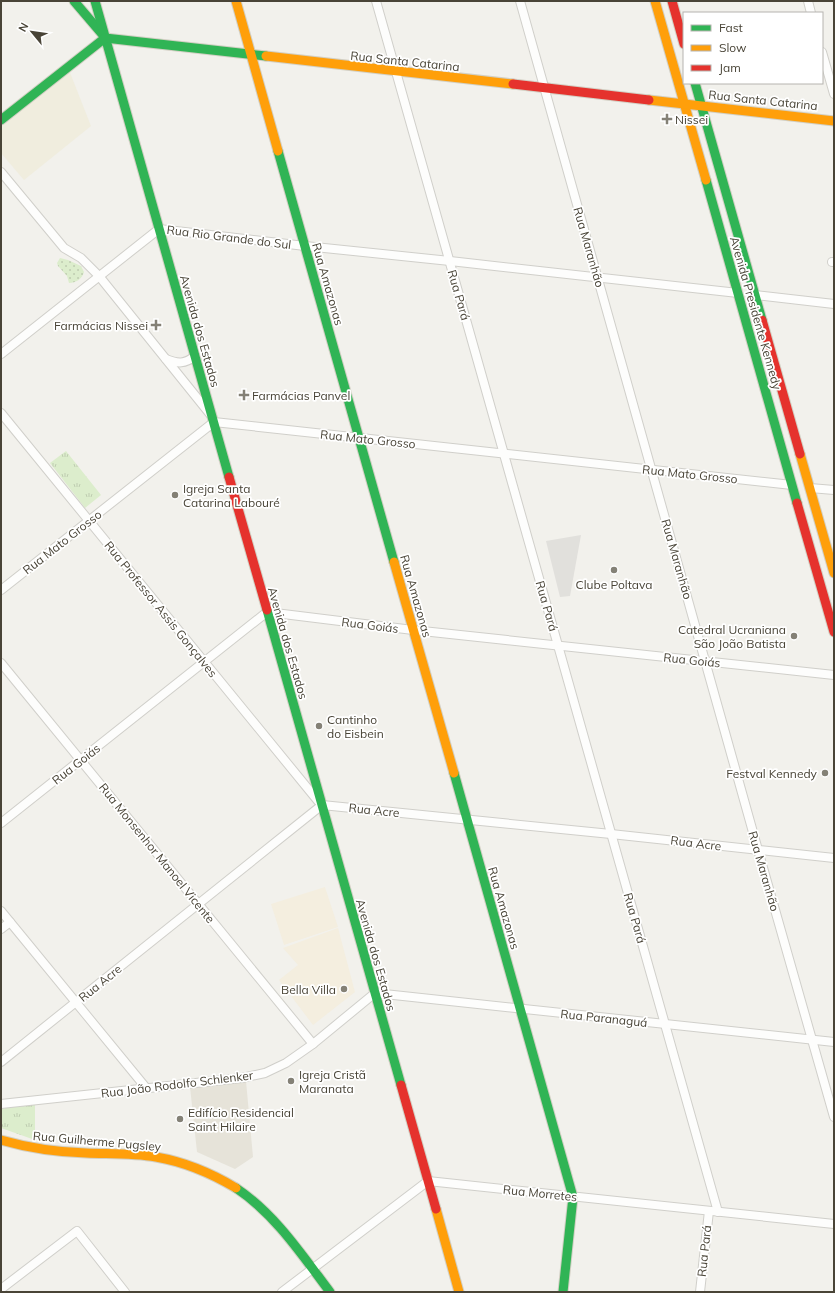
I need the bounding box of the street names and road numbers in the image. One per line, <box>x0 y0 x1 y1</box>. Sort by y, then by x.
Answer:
street label: Rua Santa Catarina <box>350 48 460 74</box>
street label: Rua Santa Catarina <box>708 87 818 113</box>
street label: Rua Maranhão <box>570 205 608 289</box>
street label: Rua Rio Grande do Sul <box>166 222 292 252</box>
street label: Avenida Presidente Kennedy <box>727 235 785 392</box>
street label: Rua Amazonas <box>309 241 347 327</box>
street label: Rua Pará <box>445 268 473 322</box>
street label: Avenida dos Estados <box>177 273 223 389</box>
street label: Rua Mato Grosso <box>320 427 417 451</box>
street label: Rua Mato Grosso <box>642 462 739 486</box>
street label: Rua Mato Grosso <box>20 506 104 577</box>
street label: Rua Maranhão <box>658 517 696 601</box>
street label: Rua Professor Assis Gonçalves <box>101 538 221 680</box>
street label: Rua Amazonas <box>397 553 435 639</box>
street label: Rua Pará <box>533 579 561 633</box>
street label: Avenida dos Estados <box>265 585 311 701</box>
street label: Rua Goiás <box>341 614 399 636</box>
street label: Rua Goiás <box>663 650 721 670</box>
street label: Rua Goiás <box>49 740 103 788</box>
street label: Rua Monsenhor Manoel Vicente <box>96 780 218 926</box>
street label: Rua Acre <box>348 800 400 820</box>
street label: Rua Maranhão <box>745 829 783 913</box>
street label: Rua Acre <box>670 832 722 854</box>
street label: Rua Amazonas <box>485 865 523 951</box>
street label: Rua Pará <box>621 891 649 945</box>
street label: Avenida dos Estados <box>353 897 399 1013</box>
street label: Rua Acre <box>75 961 125 1005</box>
street label: Rua Paranaguá <box>560 1006 648 1030</box>
street label: Rua João Rodolfo Schlenker <box>100 1067 255 1101</box>
street label: Rua Guilherme Pugsley <box>32 1128 162 1154</box>
street label: Rua Morretes <box>502 1182 578 1204</box>
street label: Rua Pará <box>694 1224 714 1278</box>

